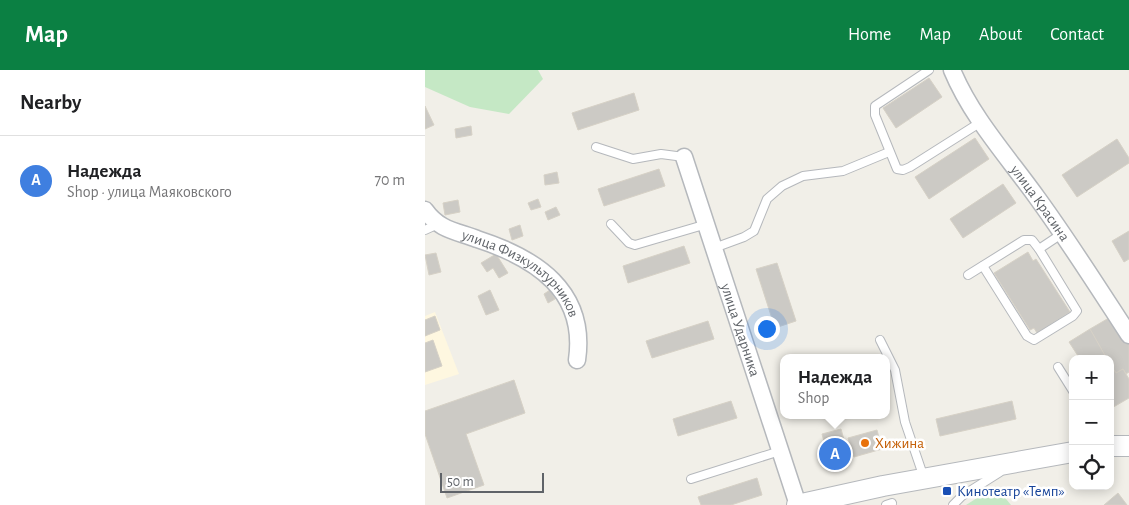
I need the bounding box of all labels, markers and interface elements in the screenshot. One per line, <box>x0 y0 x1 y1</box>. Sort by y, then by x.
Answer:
text: Map <box>25 23 68 47</box>
text: Home <box>848 26 891 44</box>
text: Map <box>919 26 951 44</box>
text: About <box>979 26 1022 44</box>
text: Contact <box>1050 26 1104 44</box>
text: Nearby <box>20 92 81 113</box>
street label: улица Красина <box>1007 161 1073 244</box>
text: Надежда <box>67 162 141 181</box>
text: A <box>31 172 41 188</box>
text: 70 m <box>374 172 405 188</box>
text: Shop · улица Маяковского <box>67 184 232 200</box>
street label: улица Физкультурников <box>459 227 582 319</box>
street label: улица Ударника <box>718 281 763 378</box>
your location <box>754 316 780 342</box>
popup <box>780 354 890 419</box>
map controls <box>1069 355 1114 490</box>
button: + <box>1069 355 1114 400</box>
text: Надежда <box>798 368 872 387</box>
text: Shop <box>798 390 830 406</box>
button: − <box>1069 400 1114 445</box>
pin: A <box>819 435 851 473</box>
place label: Хижина <box>875 436 924 451</box>
marker: Хижина <box>859 437 871 449</box>
button: locate <box>1069 445 1114 490</box>
scale bar <box>440 470 544 493</box>
text: 50 m <box>447 475 474 489</box>
place label: Кинотеатр «Темп» <box>957 484 1065 499</box>
marker: Кинотеатр «Темп» <box>941 485 953 497</box>

